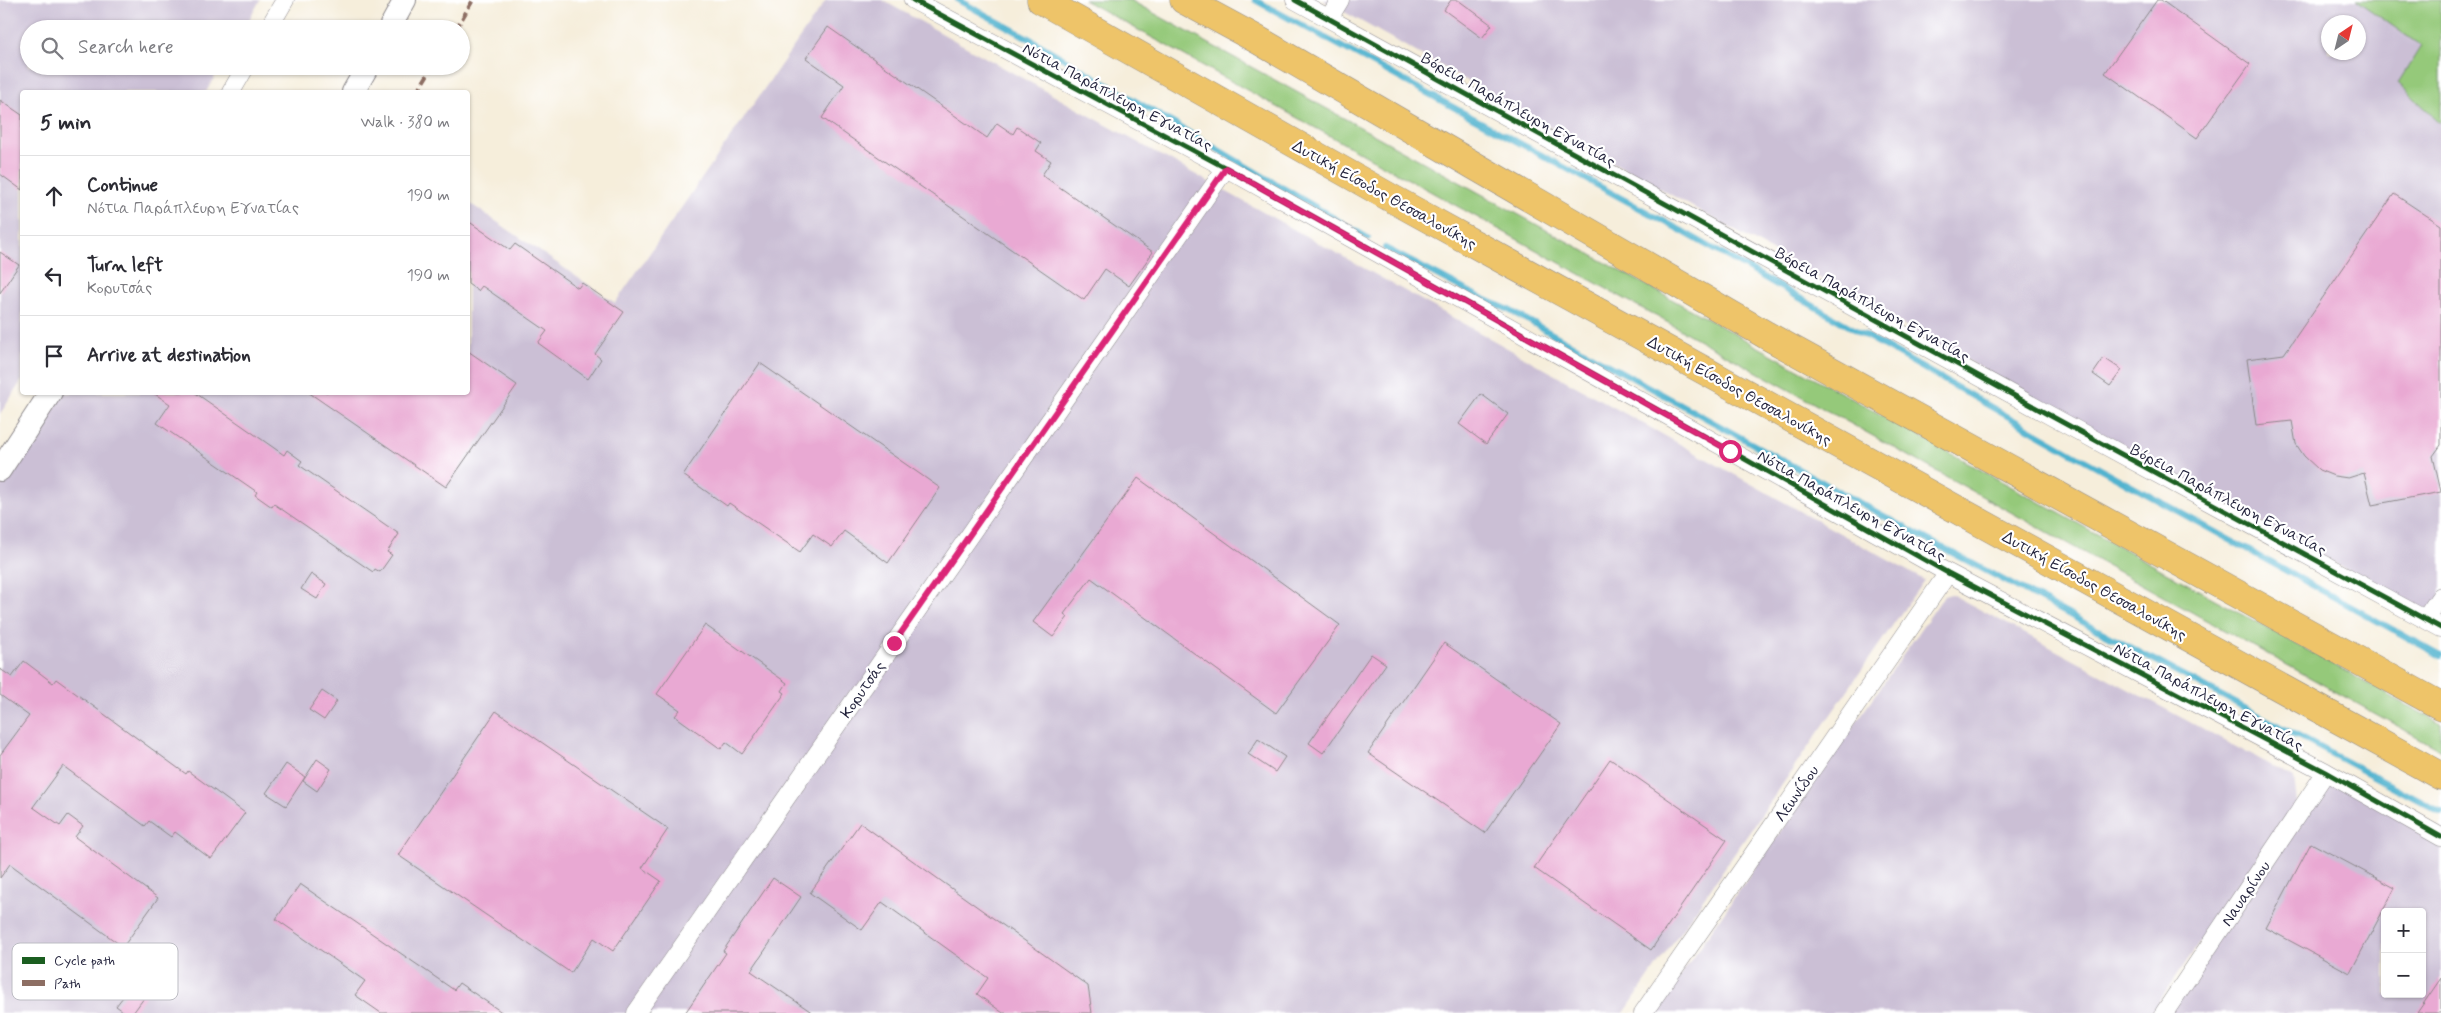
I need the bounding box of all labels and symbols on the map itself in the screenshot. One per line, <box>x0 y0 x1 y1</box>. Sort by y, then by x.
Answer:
north arrow <box>2321 15 2366 60</box>
street label: Νότια Παράπλευρη Εγνατίας <box>1019 38 1216 156</box>
street label: Βόρεια Παράπλευρη Εγνατίας <box>1417 48 1619 173</box>
street label: Δυτική Είσοδος Θεσσαλονίκης <box>1288 136 1480 255</box>
street label: Βόρεια Παράπλευρη Εγνατίας <box>1771 243 1973 368</box>
street label: Δυτική Είσοδος Θεσσαλονίκης <box>1643 332 1835 451</box>
route start <box>1719 440 1742 463</box>
street label: Βόρεια Παράπλευρη Εγνατίας <box>2127 440 2330 561</box>
street label: Νότια Παράπλευρη Εγνατίας <box>1753 446 1949 567</box>
street label: Δυτική Είσοδος Θεσσαλονίκης <box>1998 527 2190 646</box>
route end <box>883 632 906 655</box>
street label: Νότια Παράπλευρη Εγνατίας <box>2110 638 2307 756</box>
street label: Κορυτσάς <box>836 657 891 723</box>
street label: Λεωνίδου <box>1770 761 1824 826</box>
street label: Ναυαρίνου <box>2217 857 2276 931</box>
legend <box>12 943 178 1000</box>
text: Cycle path <box>54 952 115 970</box>
text: Path <box>54 975 81 993</box>

